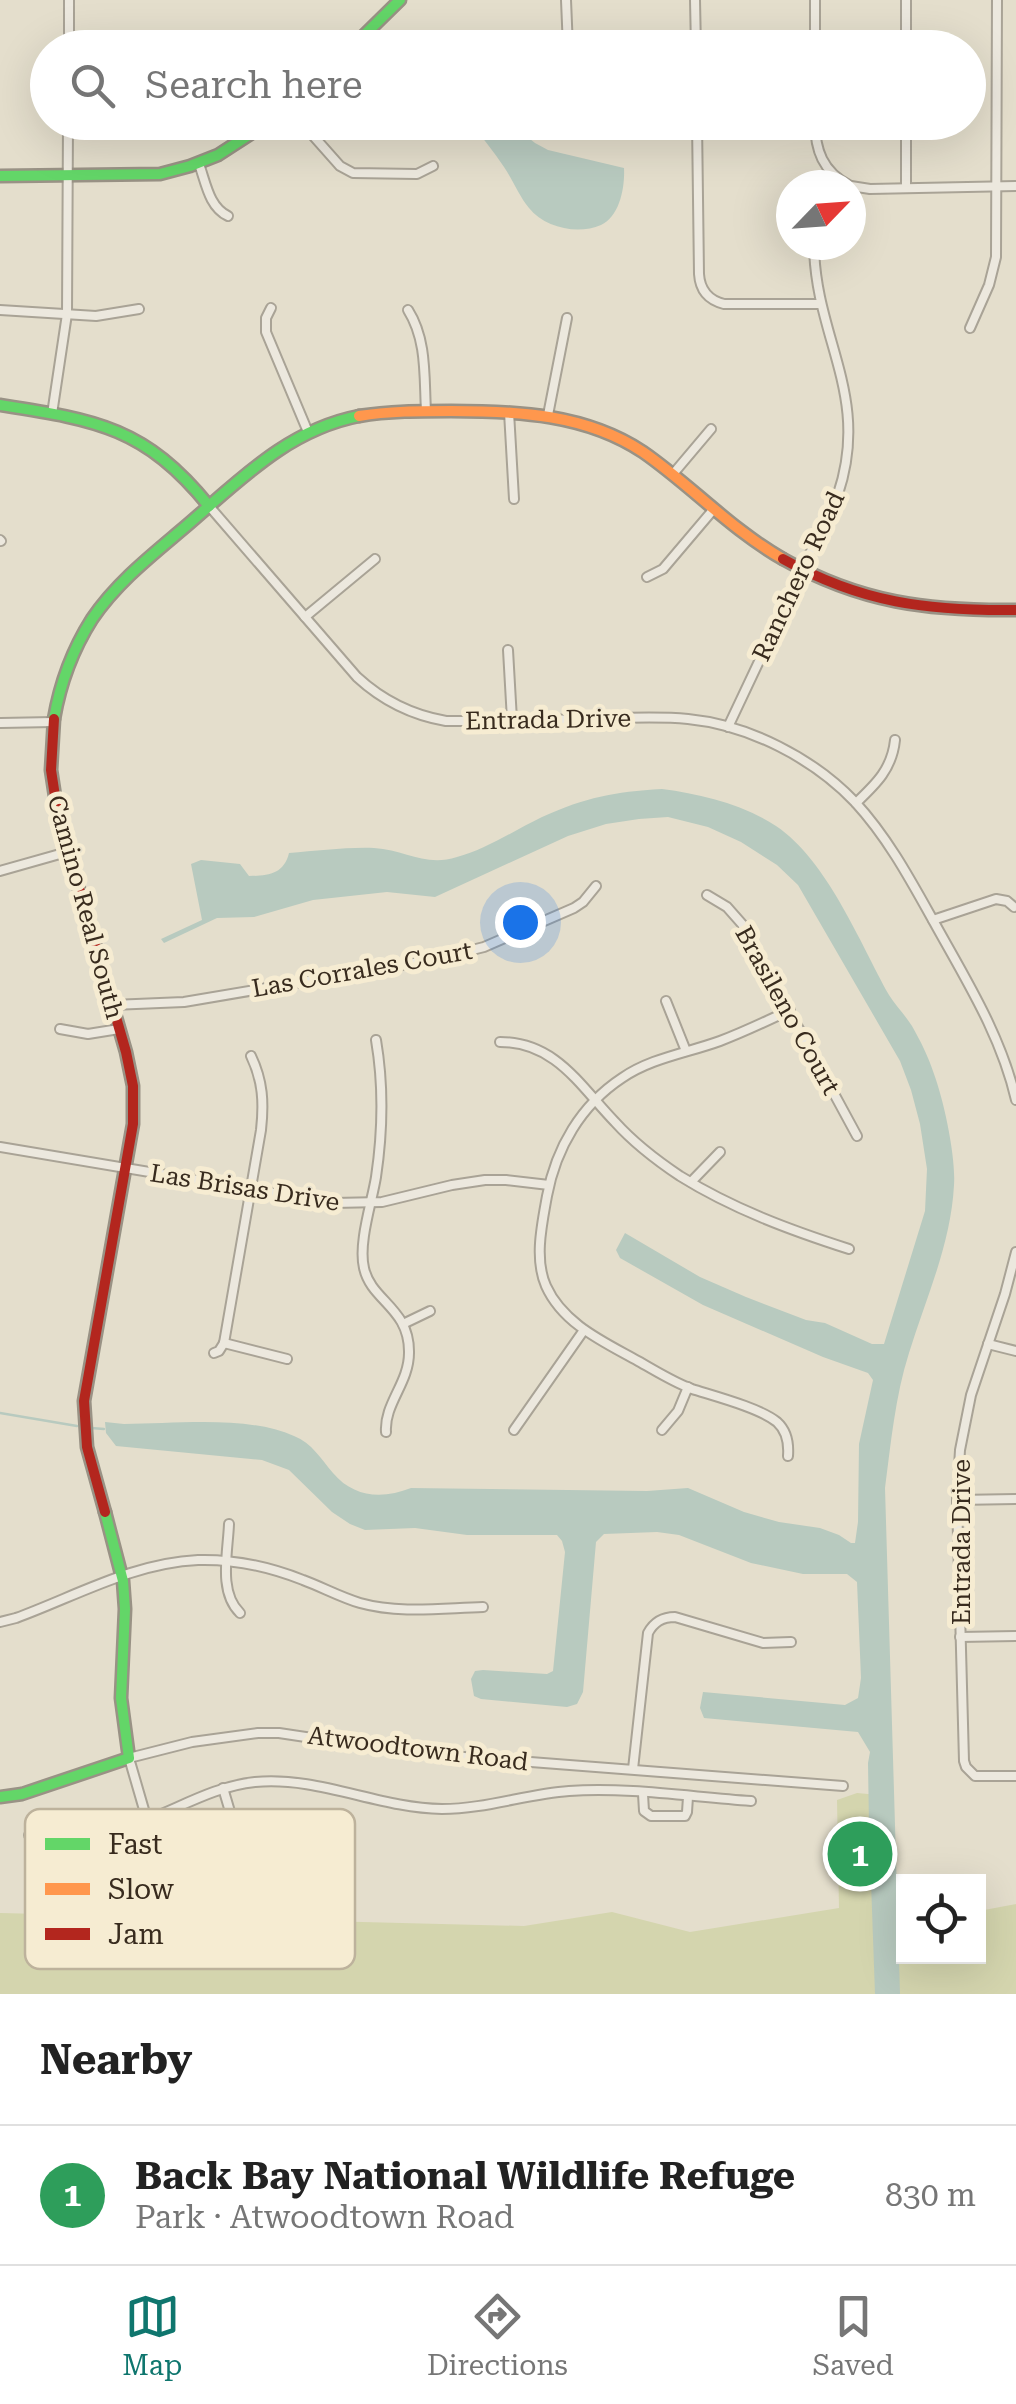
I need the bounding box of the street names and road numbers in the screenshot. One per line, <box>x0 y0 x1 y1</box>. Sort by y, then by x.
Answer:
street label: Ranchero Road <box>746 487 850 666</box>
street label: Entrada Drive <box>465 704 631 735</box>
street label: Camino Real South <box>42 792 129 1022</box>
street label: Brasileno Court <box>729 921 846 1100</box>
street label: Las Corrales Court <box>250 936 475 1003</box>
street label: Las Brisas Drive <box>148 1158 342 1217</box>
street label: Entrada Drive <box>947 1459 976 1625</box>
street label: Atwoodtown Road <box>306 1721 530 1776</box>

